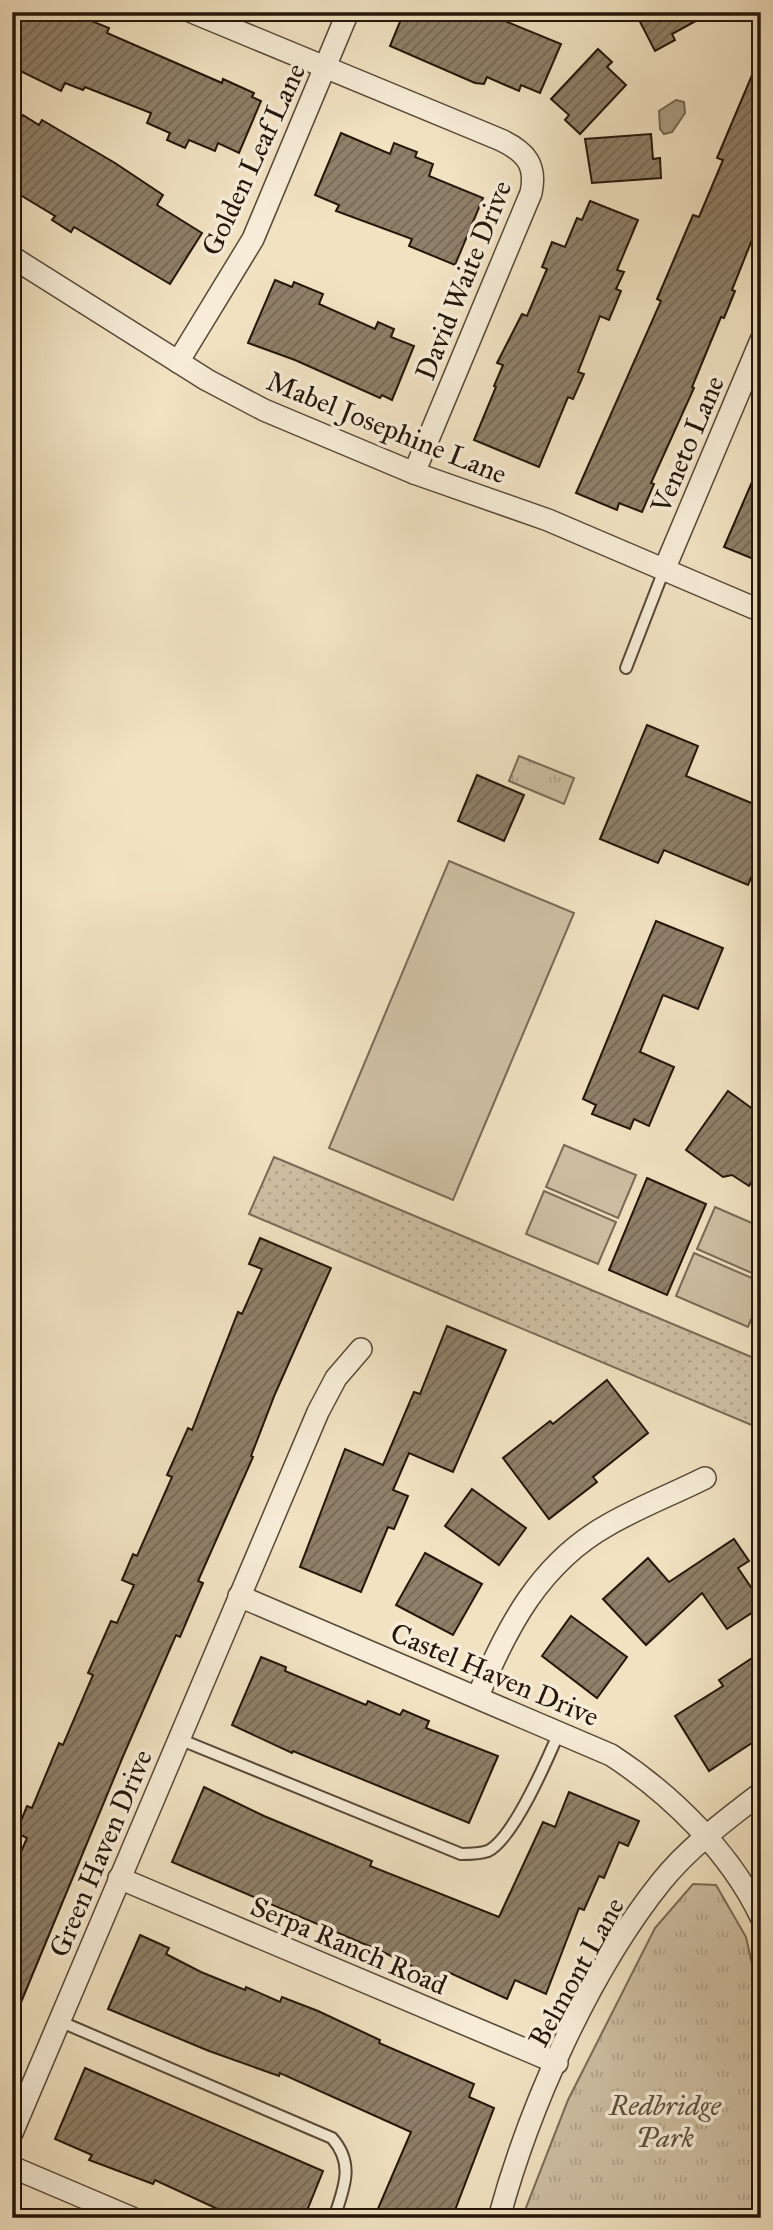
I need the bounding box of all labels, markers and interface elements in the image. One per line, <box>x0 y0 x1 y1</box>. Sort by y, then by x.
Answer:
street label: Golden Leaf Lane <box>194 58 313 261</box>
street label: David Waite Drive <box>408 175 519 385</box>
street label: Mabel Josephine Lane <box>262 363 512 492</box>
street label: Veneto Lane <box>643 370 732 519</box>
street label: Castel Haven Drive <box>385 1615 604 1734</box>
street label: Green Haven Drive <box>41 1744 160 1962</box>
street label: Serpa Ranch Road <box>245 1888 452 2003</box>
street label: Belmont Lane <box>521 1891 632 2053</box>
park label: Redbridge Park <box>608 2088 721 2155</box>

